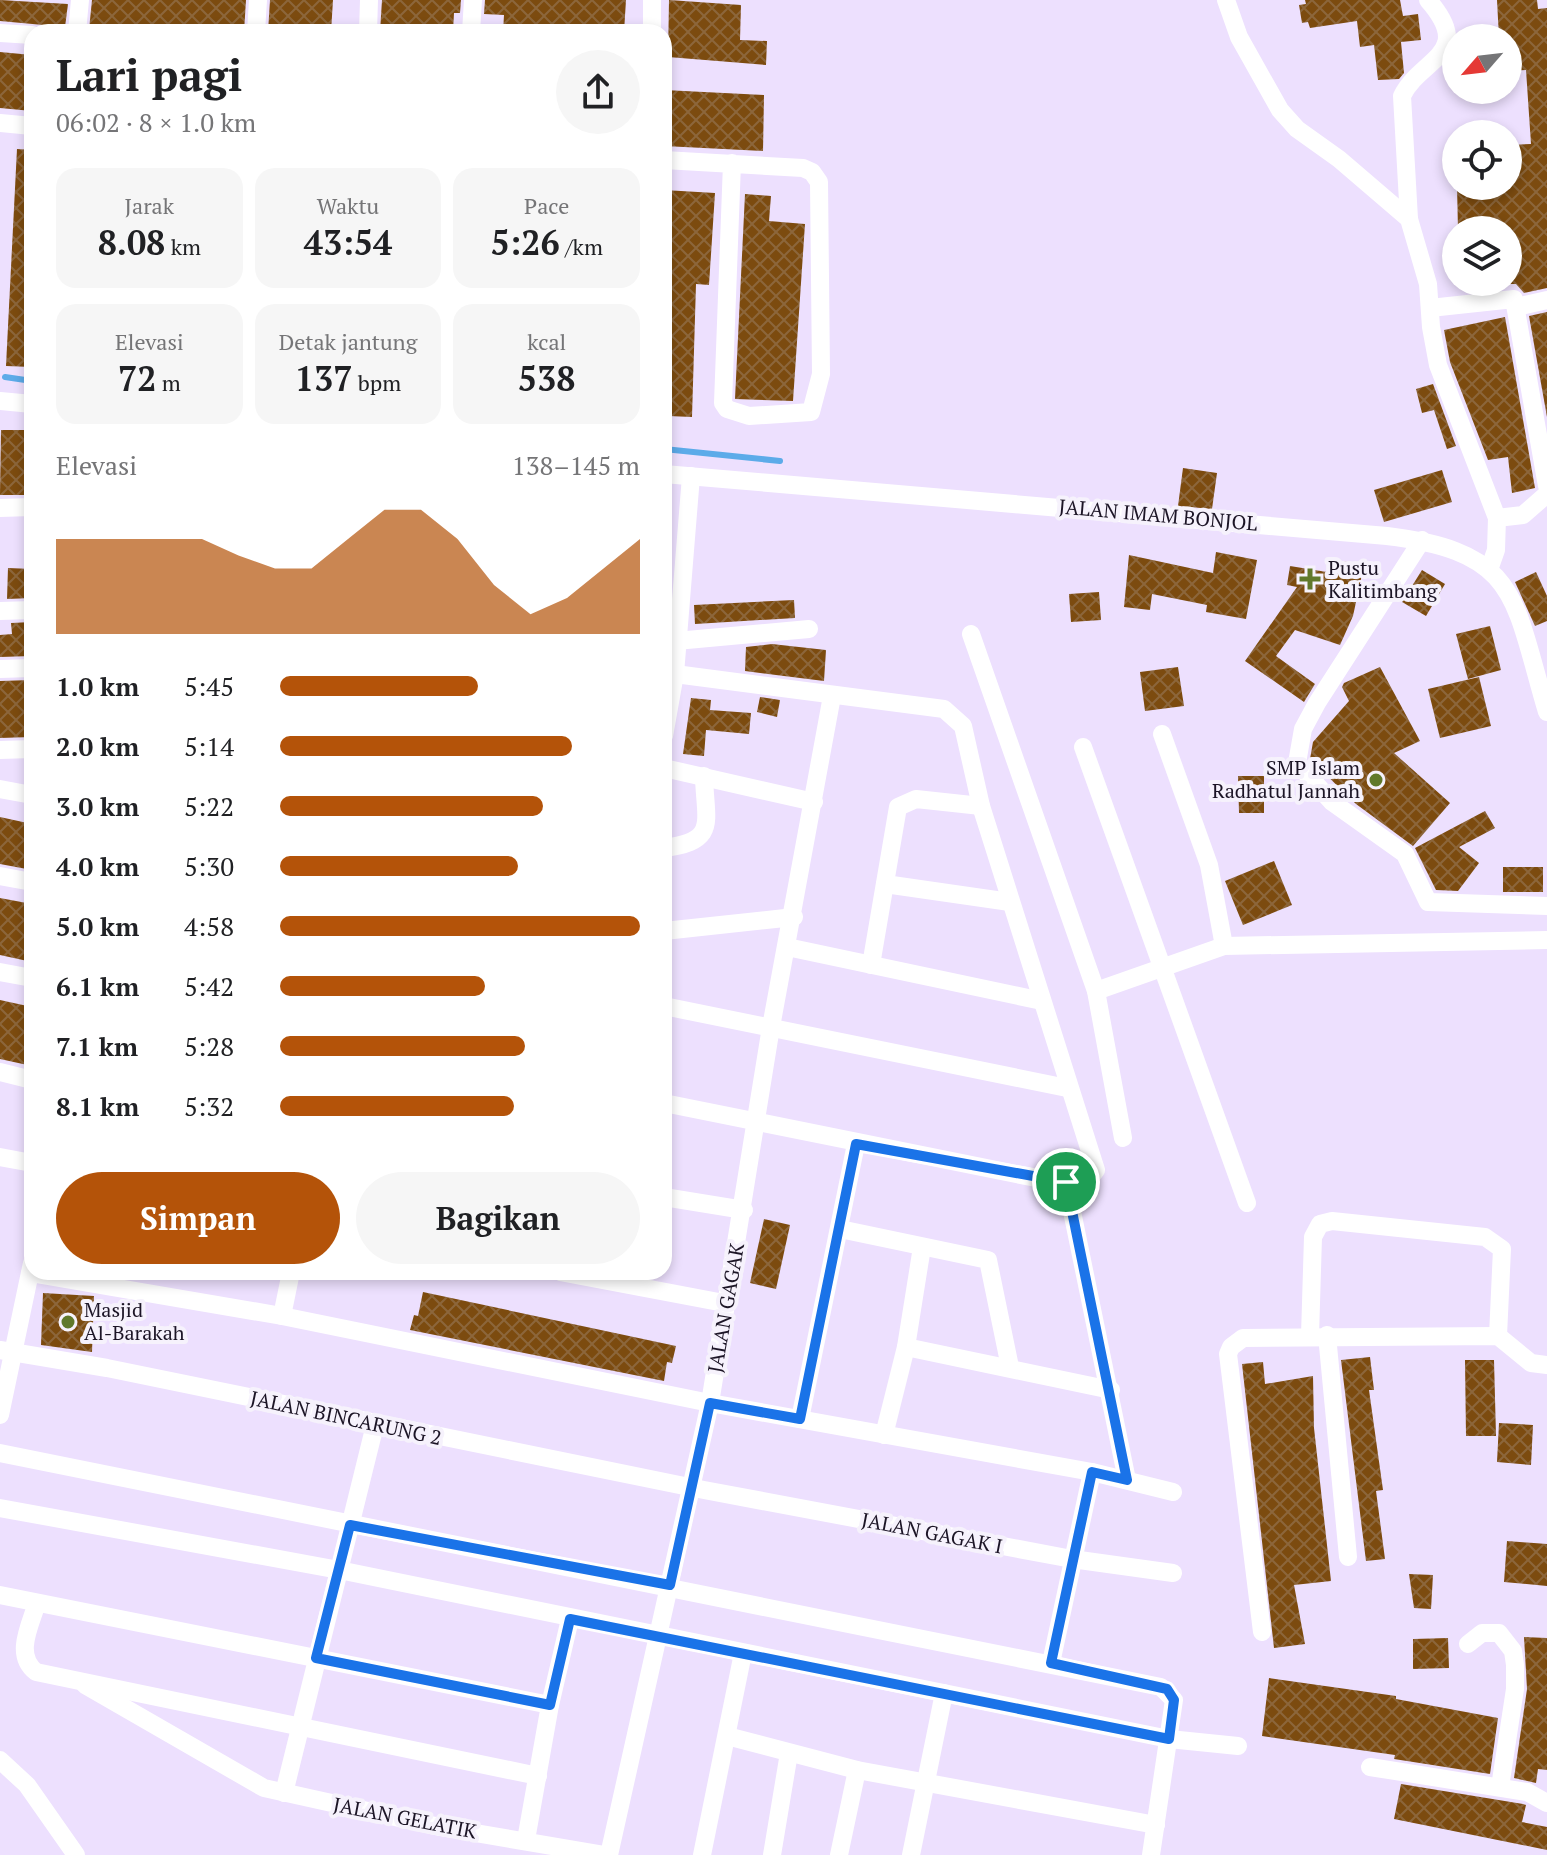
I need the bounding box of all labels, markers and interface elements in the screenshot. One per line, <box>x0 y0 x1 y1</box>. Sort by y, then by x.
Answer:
north arrow <box>1442 24 1522 104</box>
map controls <box>1442 24 1522 296</box>
text: Lari pagi <box>56 45 242 104</box>
button: share <box>556 50 640 134</box>
text: 06:02 · 8 × 1.0 km <box>56 105 256 139</box>
button: locate <box>1442 120 1522 200</box>
text: Jarak <box>125 191 174 220</box>
text: Waktu <box>317 191 379 220</box>
text: Pace <box>524 191 569 220</box>
button: layers <box>1442 216 1522 296</box>
text: 8.08 <box>98 220 165 265</box>
text: 43:54 <box>304 220 392 265</box>
text: 5:26 <box>490 220 560 265</box>
text: km <box>165 232 201 261</box>
text: /km <box>560 232 603 261</box>
text: Elevasi <box>115 327 184 356</box>
text: Detak jantung <box>279 327 417 356</box>
text: kcal <box>527 327 566 356</box>
text: 72 <box>118 356 156 401</box>
text: 137 <box>295 356 352 401</box>
text: 538 <box>518 356 575 401</box>
text: m <box>156 368 181 397</box>
text: bpm <box>352 368 401 397</box>
text: Elevasi <box>56 448 137 482</box>
text: 138–145 m <box>512 448 640 482</box>
street label: JALAN IMAM BONJOL <box>1058 492 1258 537</box>
place label: Pustu Kalitimbang <box>1328 554 1438 604</box>
marker: Pustu Kalitimbang <box>1299 568 1321 590</box>
text: 1.0 km <box>56 669 139 703</box>
text: 5:45 <box>184 669 234 703</box>
text: 2.0 km <box>56 729 139 763</box>
text: 5:14 <box>184 729 234 763</box>
place label: SMP Islam Radhatul Jannah <box>1212 754 1360 804</box>
marker: SMP Islam Radhatul Jannah <box>1367 771 1385 789</box>
text: 3.0 km <box>56 789 139 823</box>
text: 5:22 <box>184 789 234 823</box>
text: 4.0 km <box>56 849 139 883</box>
text: 5:30 <box>184 849 234 883</box>
text: 5.0 km <box>56 909 139 943</box>
text: 4:58 <box>184 909 234 943</box>
text: 6.1 km <box>56 969 139 1003</box>
text: 5:42 <box>184 969 234 1003</box>
text: 7.1 km <box>56 1029 138 1063</box>
text: 5:28 <box>184 1029 234 1063</box>
text: 8.1 km <box>56 1089 139 1123</box>
text: 5:32 <box>184 1089 234 1123</box>
pin <box>1032 1148 1100 1216</box>
icon: arrive <box>1044 1160 1088 1204</box>
button: Simpan <box>56 1172 340 1264</box>
button: Bagikan <box>356 1172 640 1264</box>
street label: JALAN GAGAK <box>701 1241 750 1375</box>
place label: Masjid Al-Barakah <box>84 1296 185 1346</box>
marker: Masjid Al-Barakah <box>59 1313 77 1331</box>
street label: JALAN BINCARUNG 2 <box>248 1384 444 1451</box>
street label: JALAN GAGAK I <box>859 1506 1005 1559</box>
street label: JALAN GELATIK <box>331 1790 479 1845</box>

